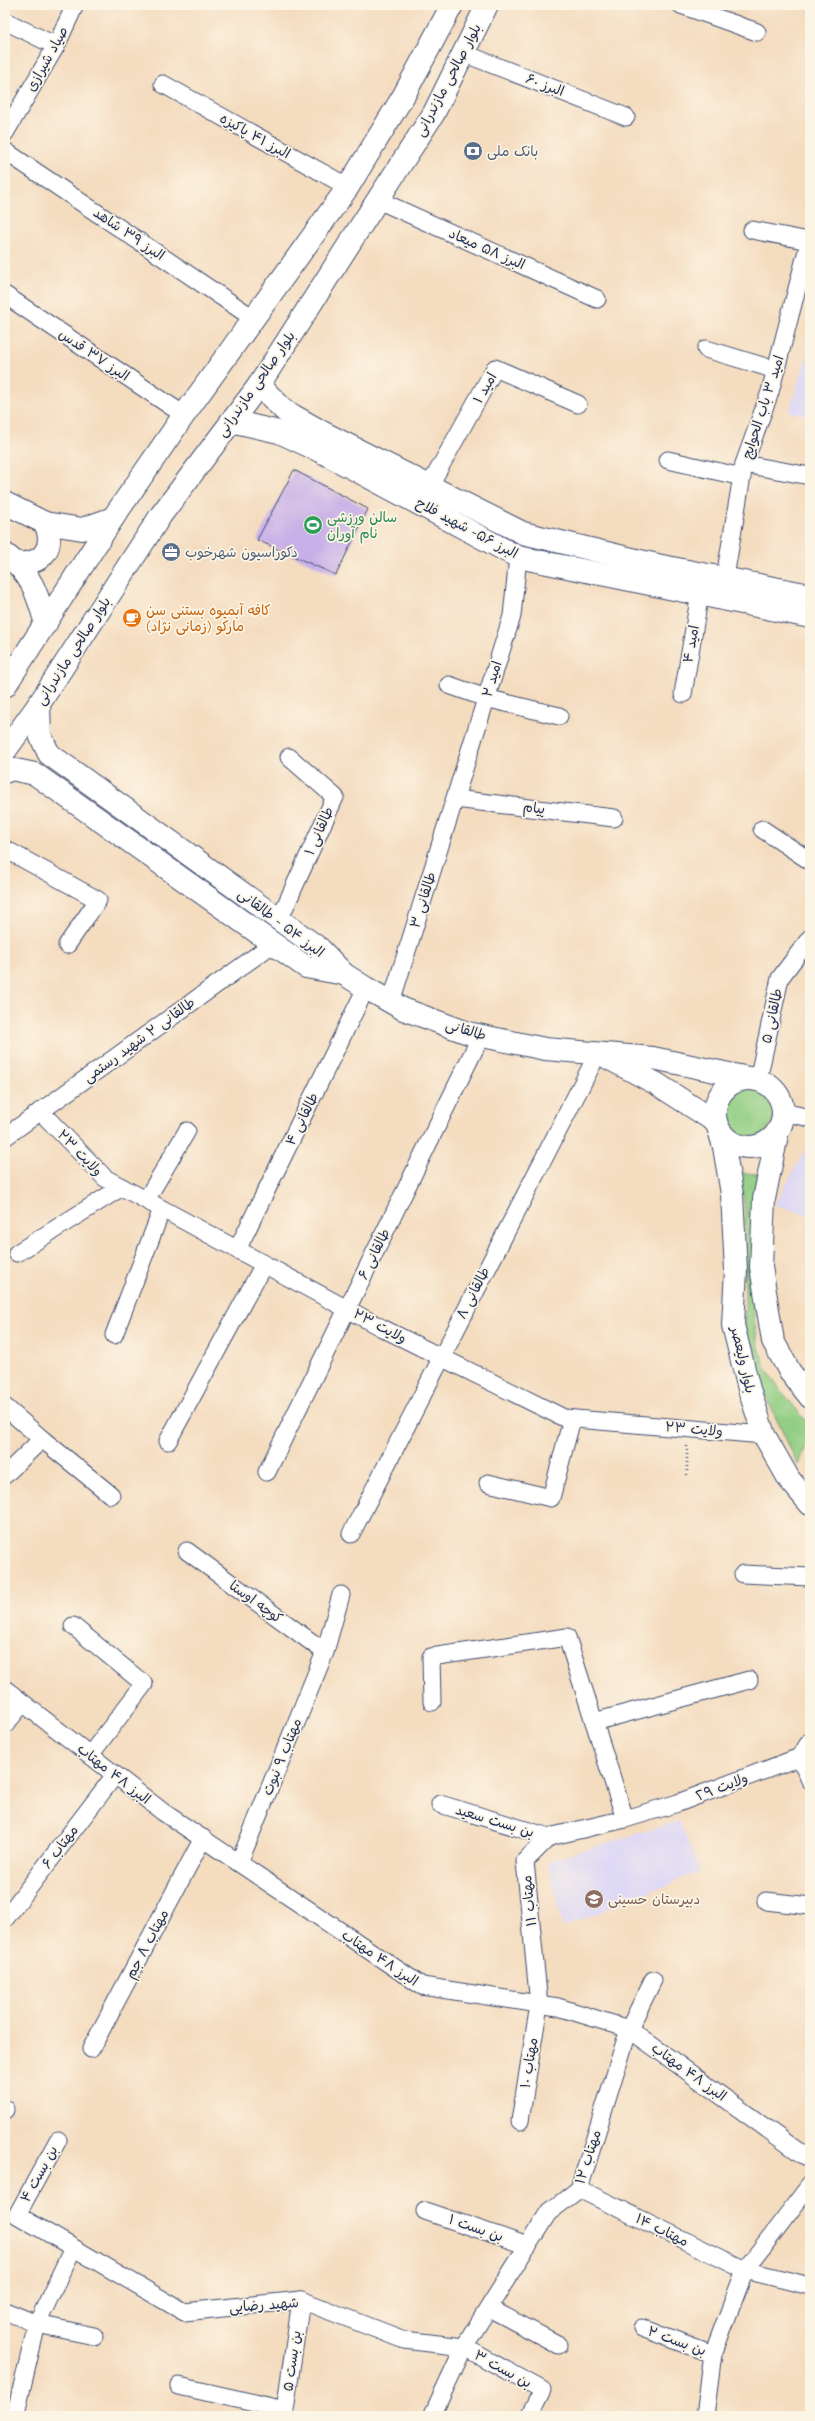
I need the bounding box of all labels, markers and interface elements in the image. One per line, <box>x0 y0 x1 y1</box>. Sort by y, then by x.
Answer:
street label: بلوار صالحی مازندرانی <box>411 21 485 139</box>
street label: صیاد شیرازی <box>22 24 72 94</box>
street label: البرز ۶۰ <box>523 70 567 100</box>
street label: البرز ۴۱ پاکیزه <box>216 110 293 163</box>
bank icon: بانک ملی <box>462 140 484 162</box>
place label: بانک ملی <box>487 143 538 160</box>
street label: البرز ۳۹ شاهد <box>90 204 168 264</box>
street label: البرز ۵۸ میعاد <box>446 225 528 273</box>
street label: البرز ۳۷ قدس <box>55 325 133 385</box>
street label: بلوار صالحی مازندرانی <box>213 328 299 440</box>
street label: امید ۳ باب الحوایج <box>738 353 789 461</box>
street label: امید ۱ <box>469 370 501 406</box>
street label: البرز ۵۶- شهید فلاح <box>413 494 521 563</box>
place label: سالن ورزشی نام آوران <box>327 509 397 544</box>
sports icon: سالن ورزشی نام آوران <box>302 514 324 536</box>
office icon: دکوراسیون شهرخوب <box>160 541 182 563</box>
place label: دکوراسیون شهرخوب <box>185 544 298 561</box>
street label: بلوار صالحی مازندرانی <box>32 594 114 708</box>
place label: کافه آبمیوه بستنی سن مارکو (زمانی نژاد) <box>146 602 271 635</box>
cafe icon: کافه آبمیوه بستنی سن مارکو (زمانی نژاد) <box>121 607 143 629</box>
street label: امید ۴ <box>679 624 703 664</box>
street label: امید ۲ <box>478 659 506 699</box>
street label: پیام <box>522 798 546 820</box>
street label: طالقانی ۱ <box>301 804 337 858</box>
street label: طالقانی ۳ <box>406 870 440 930</box>
street label: البرز ۵۴ - طالقانی <box>235 885 327 961</box>
street label: طالقانی ۵ <box>758 987 786 1045</box>
street label: طالقانی ۲ شهید رستمی <box>80 994 198 1086</box>
street label: طالقانی <box>444 1016 488 1044</box>
street label: طالقانی ۴ <box>282 1090 322 1148</box>
street label: ولایت ٣۳ <box>54 1126 106 1180</box>
street label: طالقانی ۶ <box>354 1226 394 1282</box>
street label: طالقانی ۸ <box>453 1264 493 1322</box>
street label: ولایت ٣۳ <box>350 1305 410 1347</box>
street label: بلوار ولیعصر <box>727 1324 759 1395</box>
street label: ولایت ٣۳ <box>664 1418 724 1440</box>
street label: کوچه اوستا <box>225 1577 286 1628</box>
street label: مهتاب ۹ نبوت <box>259 1716 305 1798</box>
street label: البرز ۴۸ مهتاب <box>74 1740 154 1808</box>
street label: ولایت ٢٩ <box>694 1769 750 1805</box>
street label: بن بست سعید <box>454 1801 536 1841</box>
street label: مهتاب ۶ <box>38 1822 82 1872</box>
street label: مهتاب ۱۱ <box>518 1875 540 1927</box>
school or university icon: دبیرستان حسینی <box>583 1888 605 1910</box>
place label: دبیرستان حسینی <box>608 1891 700 1908</box>
street label: مهتاب ۸ جم <box>122 1906 174 1983</box>
street label: البرز ۴۸ مهتاب <box>339 1926 421 1990</box>
street label: مهتاب ۱۰ <box>517 2036 541 2090</box>
street label: البرز ۴۸ مهتاب <box>648 2039 730 2105</box>
street label: مهتاب ۱۲ <box>571 2128 605 2186</box>
street label: بن بست ۴ <box>17 2143 61 2205</box>
street label: مهتاب ۱۴ <box>633 2210 691 2250</box>
street label: بن بست ۱ <box>446 2211 506 2245</box>
street label: شهید رضایی <box>229 2294 299 2316</box>
street label: بن بست ۲ <box>645 2323 709 2359</box>
street label: بن بست ۵ <box>279 2329 305 2393</box>
street label: بن بست ۳ <box>471 2346 535 2392</box>

